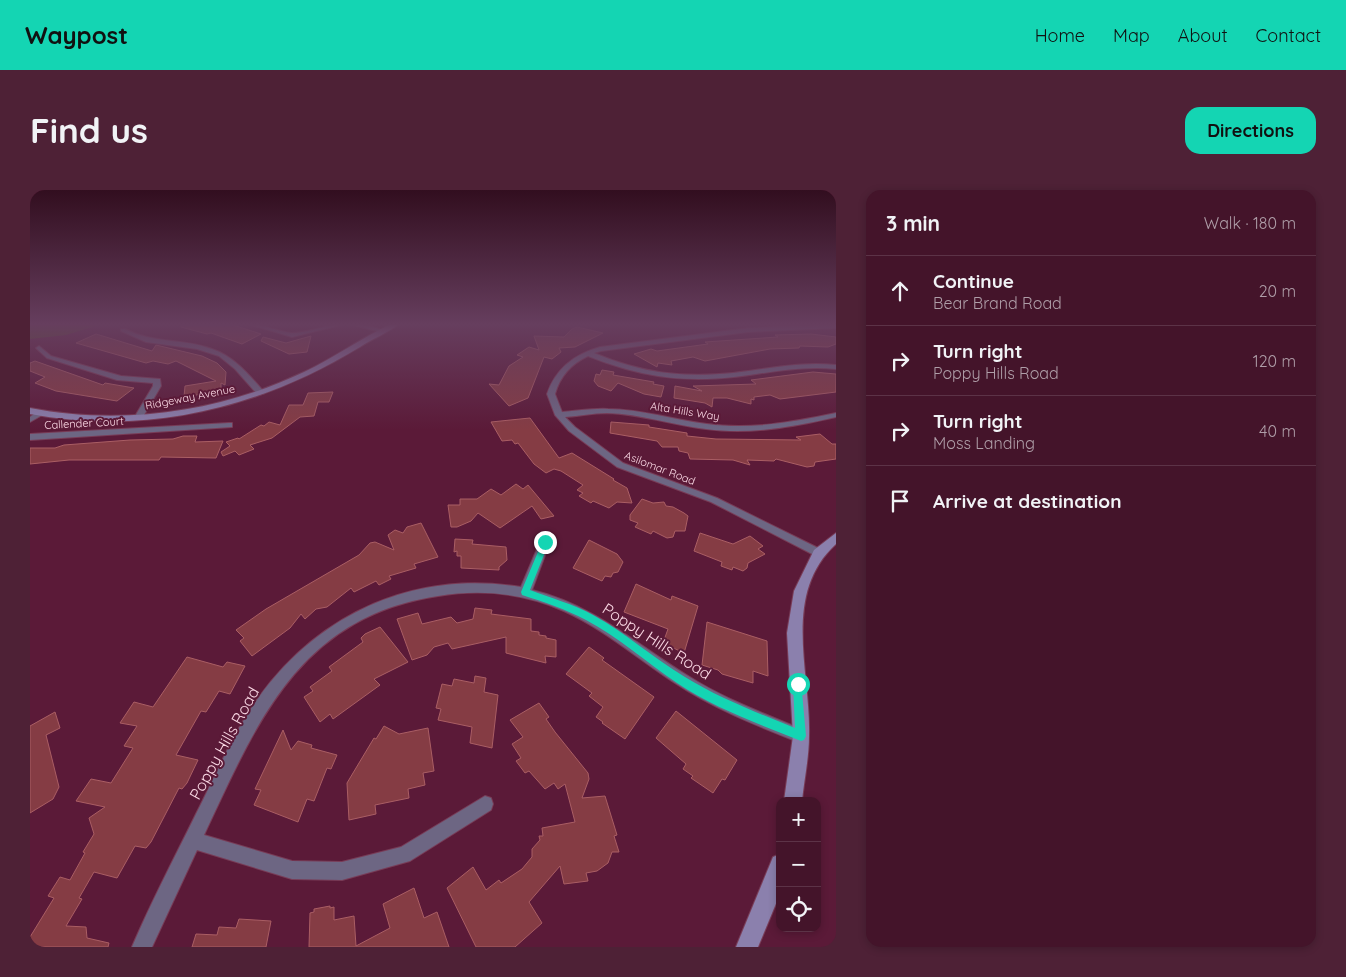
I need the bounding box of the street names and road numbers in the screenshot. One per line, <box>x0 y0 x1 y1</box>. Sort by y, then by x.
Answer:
street label: Ridgeway Avenue <box>144 381 236 413</box>
street label: Alta Hills Way <box>649 399 721 423</box>
street label: Callender Court <box>44 414 124 432</box>
street label: Asilomar Road <box>623 448 697 488</box>
street label: Poppy Hills Road <box>599 598 715 684</box>
street label: Poppy Hills Road <box>185 683 263 803</box>

